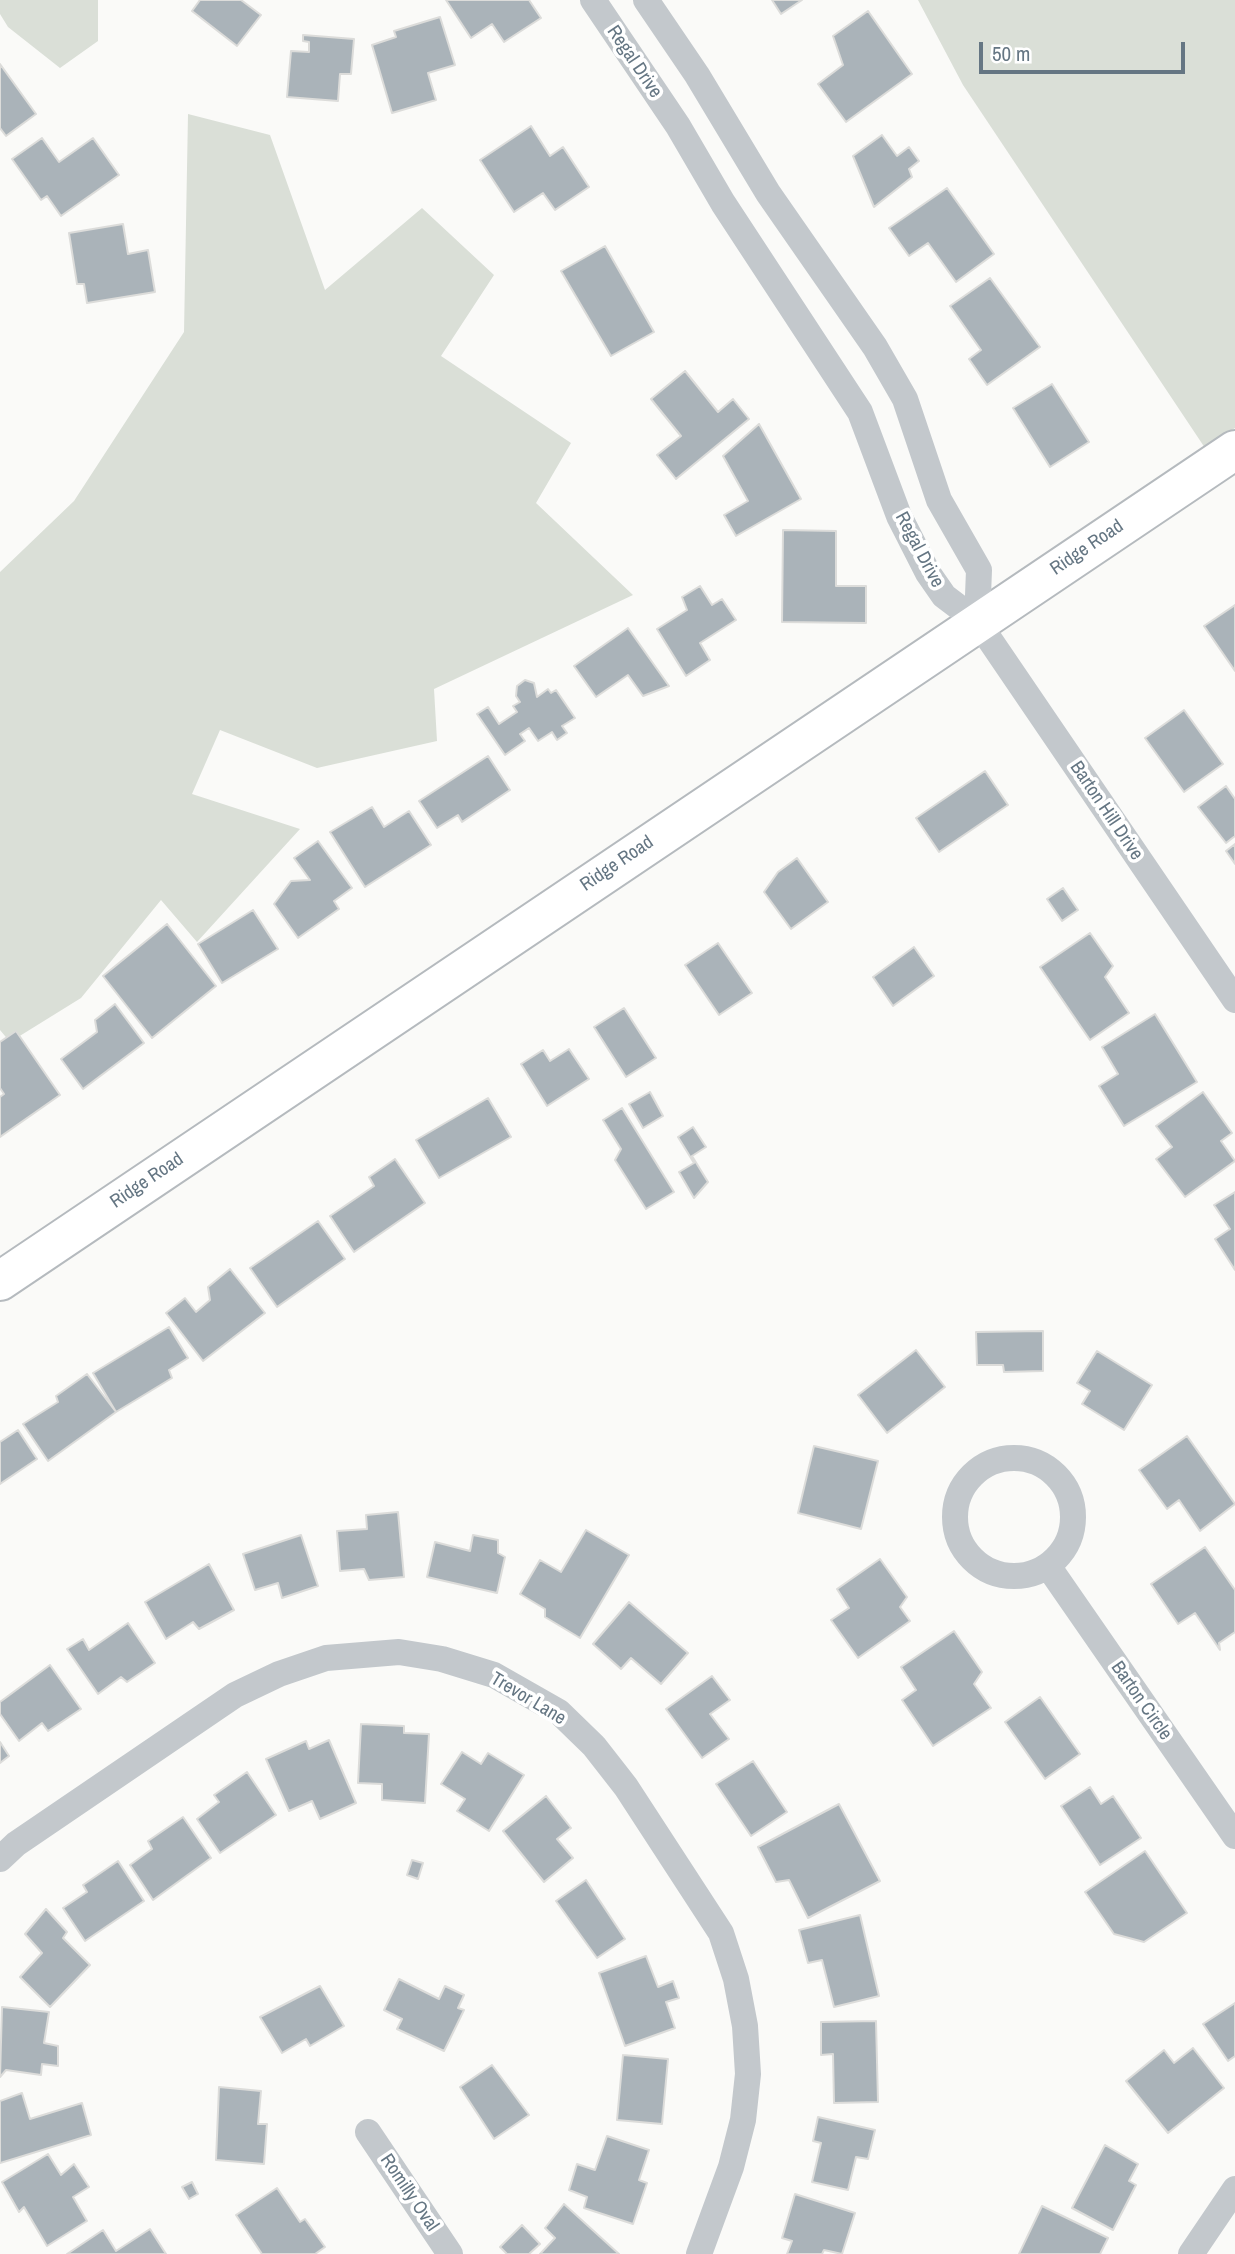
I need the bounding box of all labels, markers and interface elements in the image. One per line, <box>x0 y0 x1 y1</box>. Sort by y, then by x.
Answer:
street label: Regal Drive <box>602 22 666 102</box>
scale bar <box>983 28 1190 72</box>
text: 50 m <box>992 39 1030 68</box>
street label: Regal Drive <box>890 508 948 592</box>
street label: Ridge Road <box>1046 515 1128 581</box>
street label: Barton Hill Drive <box>1065 757 1147 865</box>
street label: Ridge Road <box>576 831 658 897</box>
street label: Ridge Road <box>106 1148 188 1214</box>
street label: Barton Circle <box>1106 1657 1176 1745</box>
street label: Trevor Lane <box>486 1668 570 1730</box>
street label: Romilly Oval <box>375 2150 443 2236</box>

